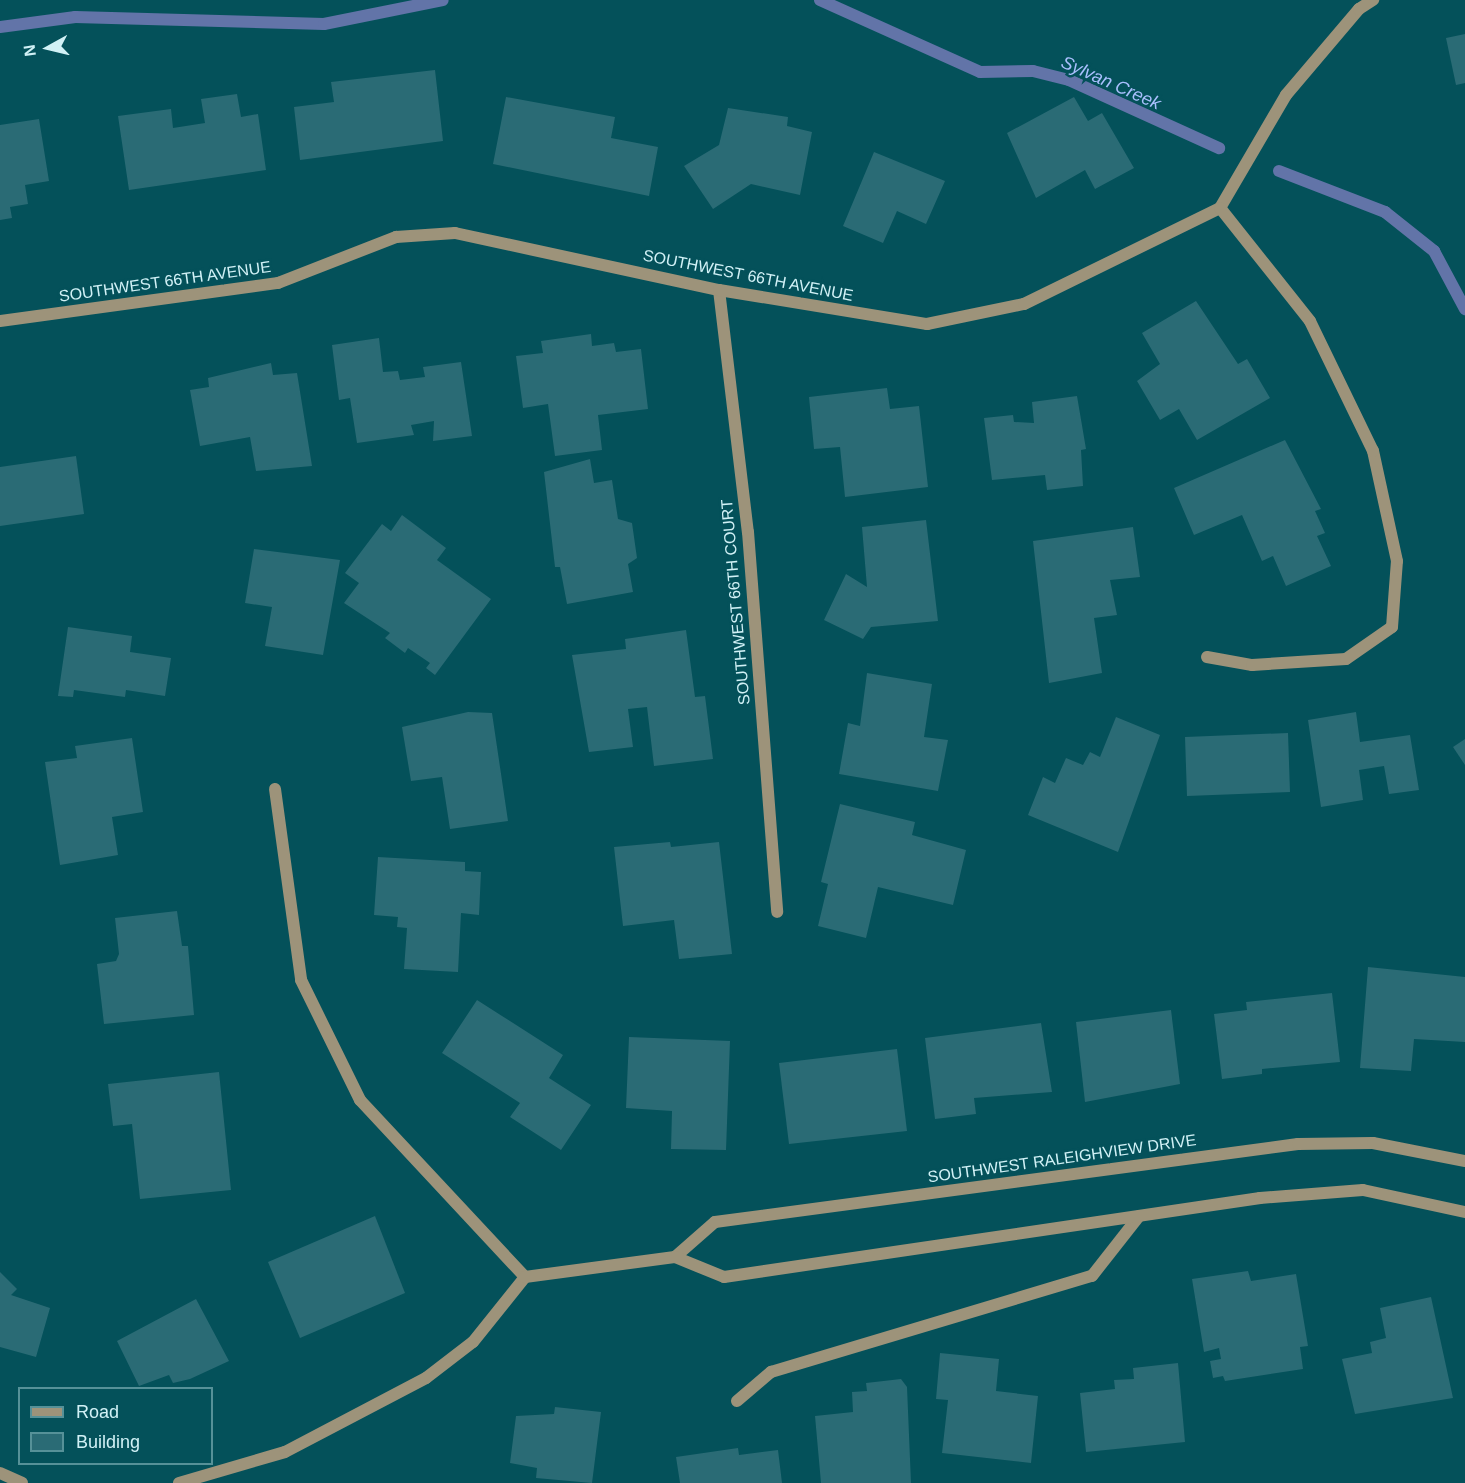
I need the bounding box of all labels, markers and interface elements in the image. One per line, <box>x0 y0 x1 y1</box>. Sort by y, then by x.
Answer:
north arrow <box>18 18 78 78</box>
text: N <box>20 44 39 57</box>
water label: Sylvan Creek <box>1058 51 1164 115</box>
street label: SOUTHWEST 66TH AVENUE <box>641 246 855 306</box>
street label: SOUTHWEST 66TH AVENUE <box>57 258 273 306</box>
street label: SOUTHWEST 66TH COURT <box>717 498 755 706</box>
street label: SOUTHWEST RALEIGHVIEW DRIVE <box>926 1131 1198 1187</box>
legend <box>18 1387 213 1465</box>
text: Road <box>76 1402 119 1422</box>
text: Building <box>76 1432 140 1452</box>

